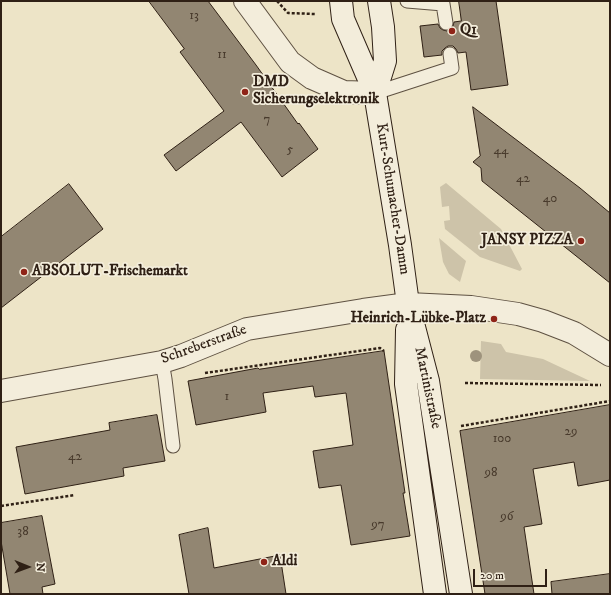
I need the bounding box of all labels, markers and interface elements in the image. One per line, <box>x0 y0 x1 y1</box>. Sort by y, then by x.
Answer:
house number: 13 <box>189 8 199 24</box>
place label: Q1 <box>460 22 477 40</box>
marker: Q1 <box>447 26 457 36</box>
house number: 11 <box>217 47 227 63</box>
place label: DMD Sicherungselektronik <box>253 74 379 109</box>
marker: DMD Sicherungselektronik <box>240 87 250 97</box>
house number: 7 <box>264 112 270 128</box>
street label: Kurt-Schumacher-Damm <box>371 122 413 276</box>
house number: 5 <box>287 142 293 158</box>
house number: 44 <box>494 143 508 159</box>
house number: 42 <box>516 171 530 187</box>
house number: 40 <box>543 191 557 207</box>
place label: JANSY PIZZA <box>481 232 573 250</box>
marker: JANSY PIZZA <box>576 236 586 246</box>
place label: ABSOLUT-Frischemarkt <box>32 263 188 281</box>
marker: ABSOLUT-Frischemarkt <box>19 267 29 277</box>
place label: Heinrich-Lübke-Platz <box>350 310 486 328</box>
marker: Heinrich-Lübke-Platz <box>489 314 499 324</box>
street label: Schreberstraße <box>159 321 249 369</box>
street label: Martinistraße <box>410 345 444 431</box>
house number: 1 <box>225 389 229 405</box>
house number: 29 <box>565 424 577 440</box>
house number: 100 <box>493 431 511 447</box>
house number: 42 <box>68 449 82 465</box>
house number: 98 <box>485 465 497 481</box>
house number: 96 <box>500 509 514 525</box>
house number: 97 <box>371 517 385 533</box>
house number: 38 <box>17 524 29 540</box>
north arrow <box>8 547 48 587</box>
place label: Aldi <box>272 553 297 571</box>
marker: Aldi <box>259 557 269 567</box>
scale bar <box>475 561 549 587</box>
text: N <box>33 563 47 572</box>
text: 20 m <box>480 568 504 583</box>

